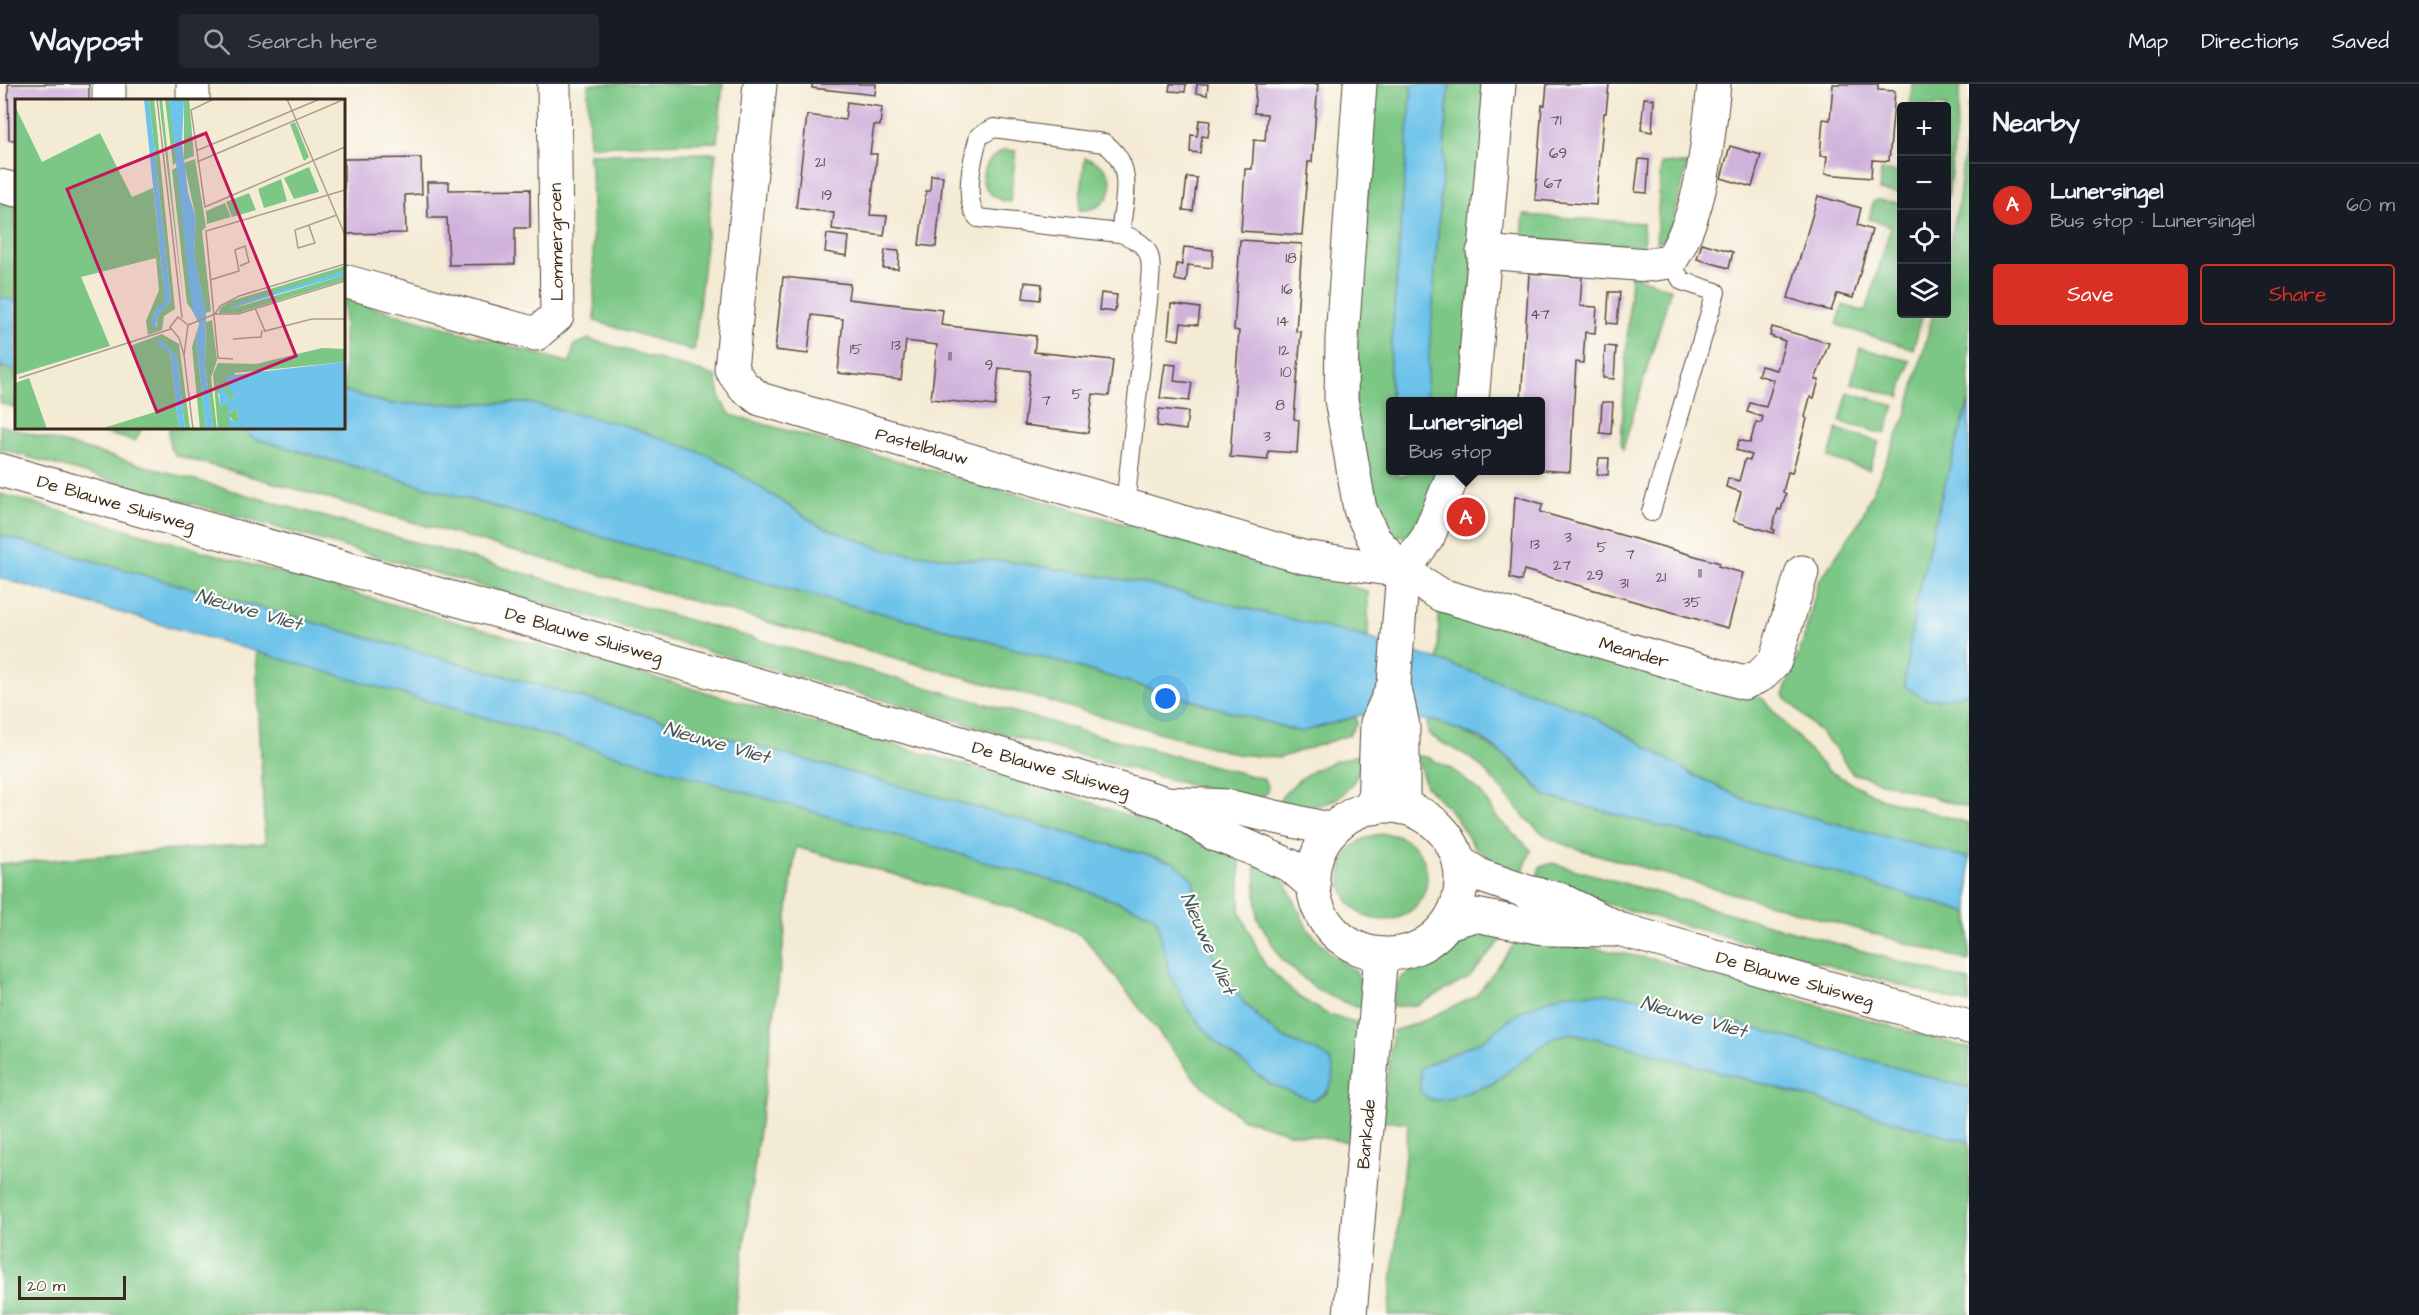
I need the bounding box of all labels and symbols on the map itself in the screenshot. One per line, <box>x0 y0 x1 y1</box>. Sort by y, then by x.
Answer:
inset map <box>15 99 345 429</box>
house number: 71 <box>1550 110 1562 131</box>
house number: 69 <box>1549 143 1567 164</box>
house number: 21 <box>815 152 825 173</box>
house number: 67 <box>1544 173 1562 194</box>
street label: Lommergroen <box>543 183 571 301</box>
house number: 19 <box>822 185 832 206</box>
house number: 18 <box>1285 248 1297 269</box>
house number: 16 <box>1281 279 1293 300</box>
house number: 47 <box>1530 304 1550 325</box>
house number: 14 <box>1277 311 1289 332</box>
house number: 13 <box>891 335 901 356</box>
house number: 15 <box>850 339 863 360</box>
house number: 12 <box>1279 340 1290 361</box>
house number: 11 <box>948 346 952 367</box>
house number: 9 <box>985 355 993 376</box>
house number: 10 <box>1280 362 1292 383</box>
house number: 5 <box>1072 384 1083 405</box>
house number: 7 <box>1041 390 1051 411</box>
house number: 8 <box>1275 395 1285 416</box>
street label: Pastelblauw <box>873 421 971 472</box>
house number: 3 <box>1263 426 1271 447</box>
street label: De Blauwe Sluisweg <box>34 469 198 539</box>
pin: A <box>1446 494 1486 540</box>
house number: 3 <box>1564 527 1572 548</box>
house number: 13 <box>1530 534 1540 555</box>
house number: 5 <box>1597 537 1608 558</box>
house number: 7 <box>1625 544 1635 565</box>
house number: 27 <box>1553 555 1571 576</box>
house number: 11 <box>1698 563 1702 584</box>
house number: 29 <box>1586 565 1604 586</box>
house number: 21 <box>1656 567 1666 588</box>
house number: 31 <box>1619 573 1629 594</box>
water label: Nieuwe Vliet <box>192 581 307 639</box>
house number: 35 <box>1683 592 1701 613</box>
street label: De Blauwe Sluisweg <box>502 601 666 671</box>
street label: Meander <box>1596 631 1672 674</box>
your location <box>1151 684 1180 713</box>
water label: Nieuwe Vliet <box>660 714 775 772</box>
street label: De Blauwe Sluisweg <box>969 735 1133 805</box>
water label: Nieuwe Vliet <box>1173 888 1244 1001</box>
street label: De Blauwe Sluisweg <box>1713 945 1877 1015</box>
water label: Nieuwe Vliet <box>1637 988 1752 1046</box>
street label: Bankade <box>1351 1098 1382 1170</box>
scale bar <box>18 1273 126 1300</box>

